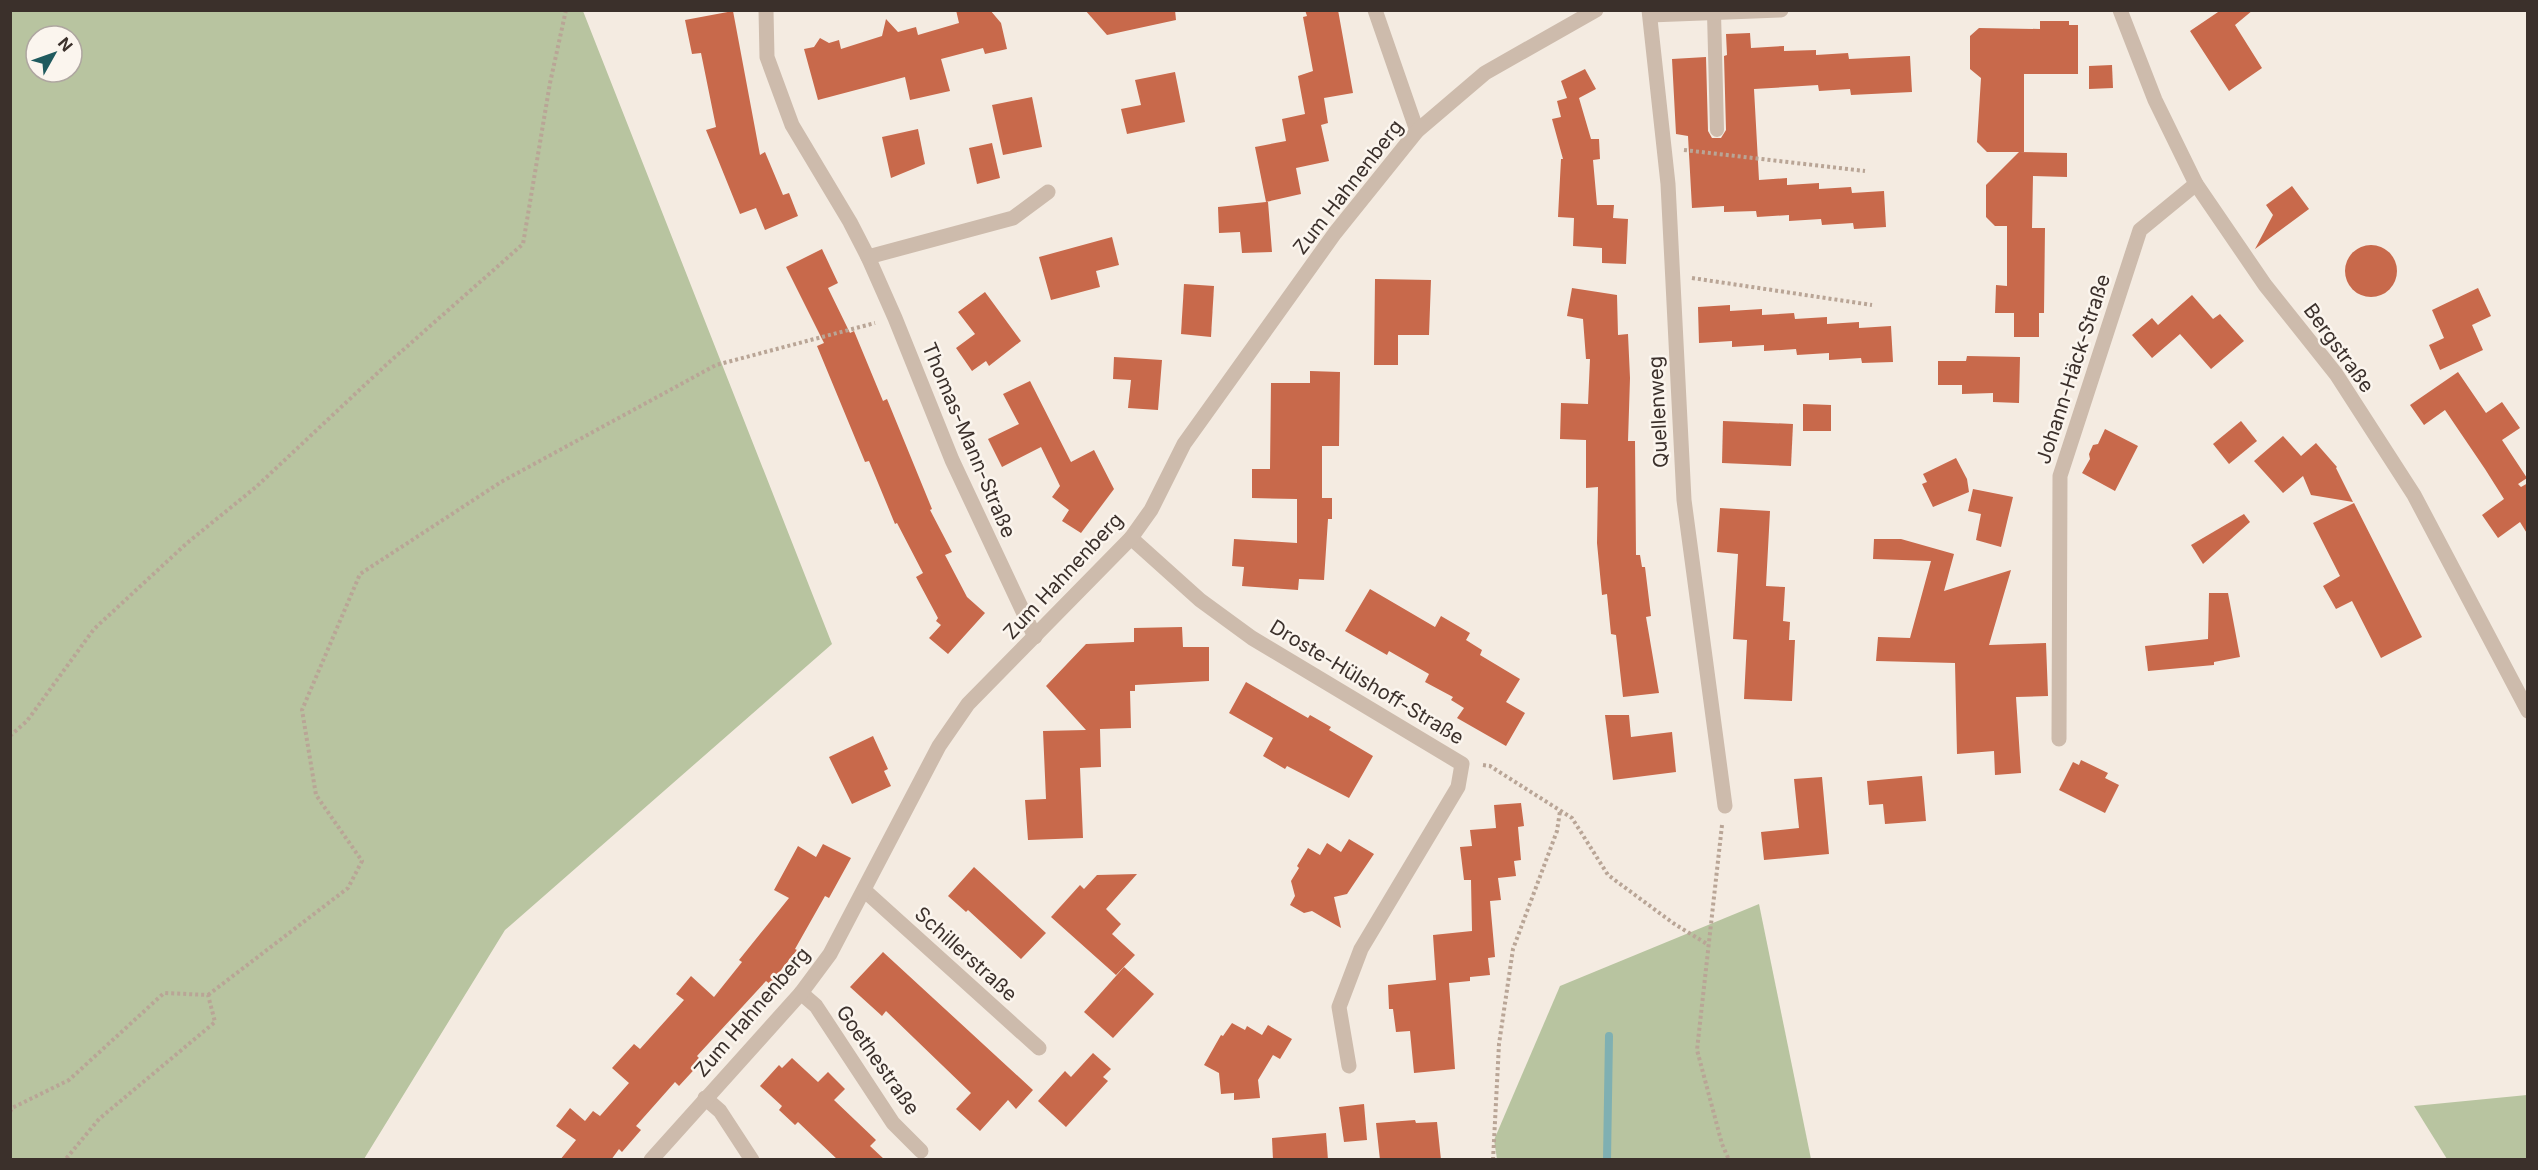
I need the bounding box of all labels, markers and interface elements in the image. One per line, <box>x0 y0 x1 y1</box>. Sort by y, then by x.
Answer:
north arrow <box>24 24 84 84</box>
text: N <box>54 33 77 55</box>
street label: Zum Hahnenberg <box>1288 115 1408 259</box>
street label: Johann-Häck-Straße <box>2031 271 2115 467</box>
street label: Bergstraße <box>2299 299 2379 397</box>
street label: Thomas-Mann-Straße <box>917 339 1021 541</box>
street label: Quellenweg <box>1643 356 1673 468</box>
street label: Zum Hahnenberg <box>998 508 1128 644</box>
street label: Droste-Hülshoff-Straße <box>1266 615 1468 749</box>
street label: Schillerstraße <box>910 902 1022 1006</box>
street label: Zum Hahnenberg <box>689 942 815 1082</box>
street label: Goethestraße <box>831 1001 925 1119</box>

